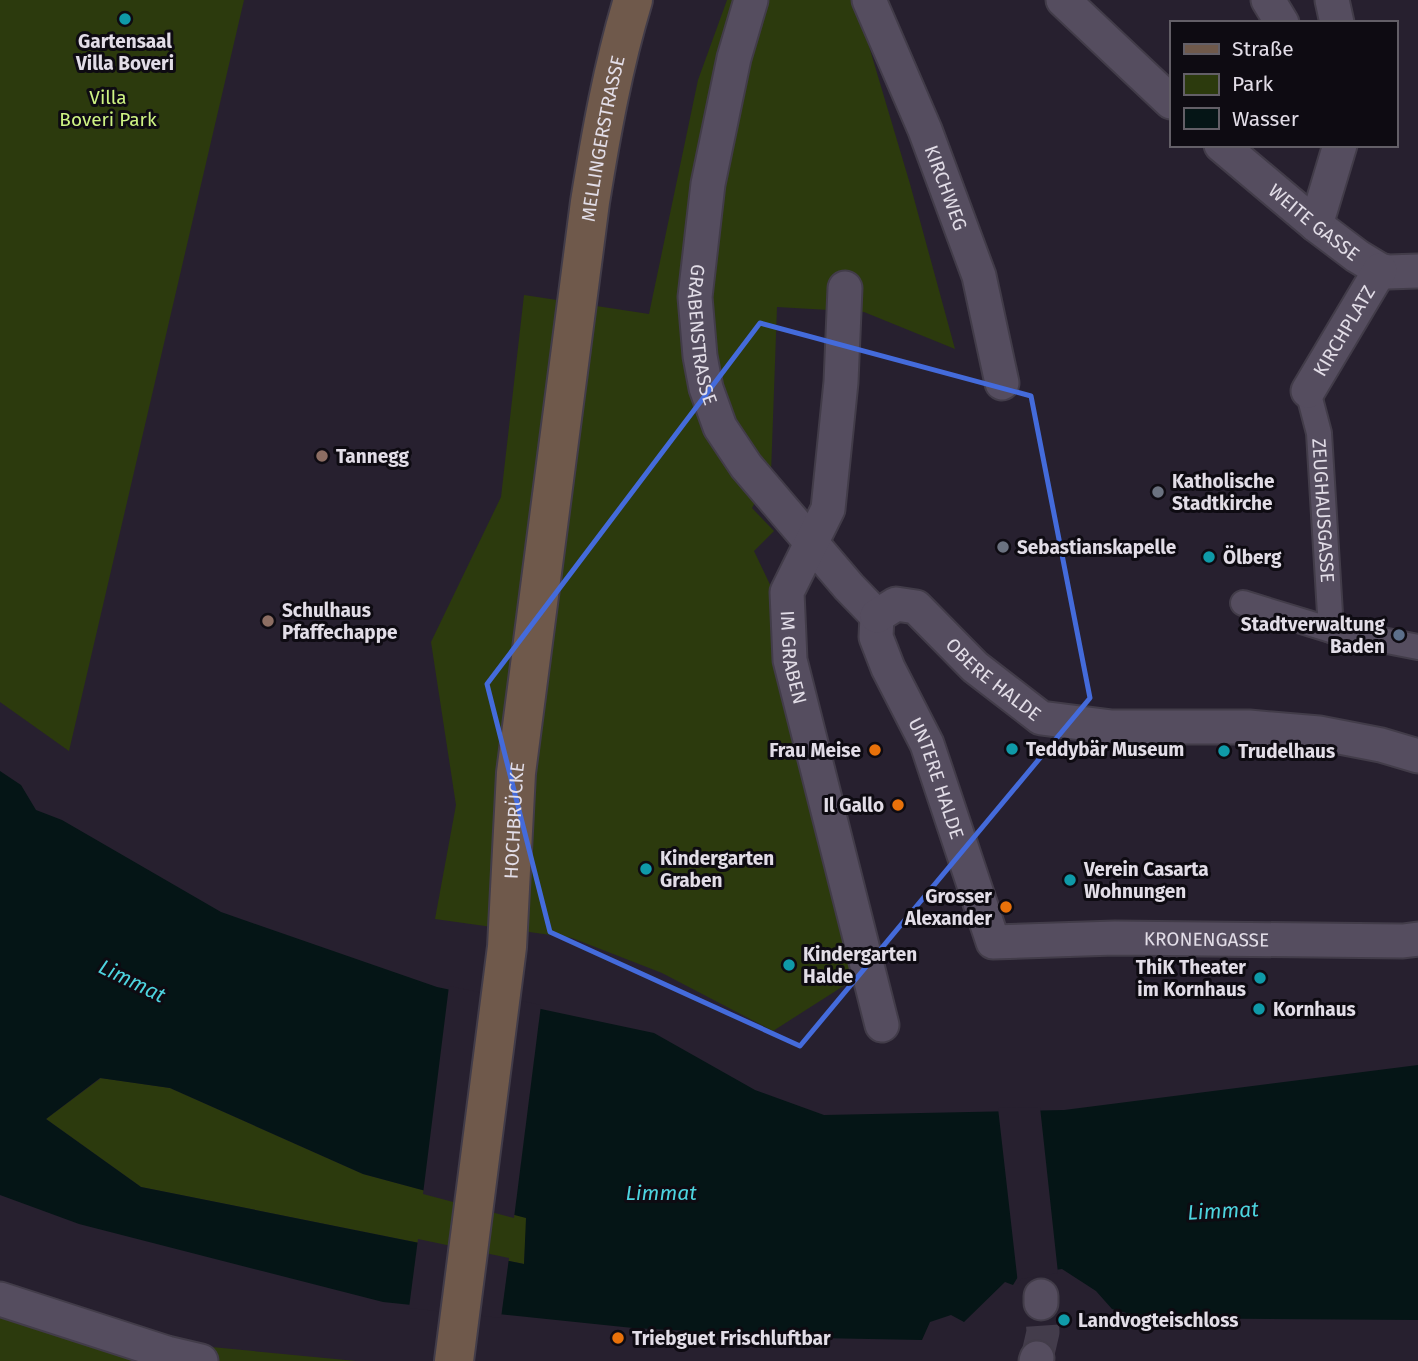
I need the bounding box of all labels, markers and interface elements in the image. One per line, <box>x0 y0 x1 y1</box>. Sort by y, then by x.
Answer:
marker: Gartensaal Villa Boveri <box>117 11 133 27</box>
legend <box>1170 21 1397 147</box>
place label: Gartensaal Villa Boveri <box>75 30 174 75</box>
text: Straße <box>1232 36 1294 62</box>
street label: MELLINGERSTRASSE <box>577 53 630 223</box>
text: Park <box>1232 71 1274 97</box>
park label: Villa Boveri Park <box>59 86 157 131</box>
text: Wasser <box>1232 106 1299 132</box>
street label: KIRCHWEG <box>920 142 972 234</box>
street label: WEITE GASSE <box>1264 179 1364 266</box>
street label: GRABENSTRASSE <box>683 263 722 408</box>
street label: KIRCHPLATZ <box>1308 282 1380 381</box>
street label: ZEUGHAUSGASSE <box>1307 438 1339 583</box>
place label: Tannegg <box>336 445 410 468</box>
marker: Tannegg <box>314 448 330 464</box>
place label: Katholische Stadtkirche <box>1172 470 1274 515</box>
marker: Katholische Stadtkirche <box>1150 484 1166 500</box>
place label: Sebastianskapelle <box>1017 536 1176 559</box>
marker: Sebastianskapelle <box>995 539 1011 555</box>
place label: Ölberg <box>1223 545 1282 569</box>
marker: Ölberg <box>1201 549 1217 565</box>
place label: Schulhaus Pfaffechappe <box>282 599 398 644</box>
street label: IM GRABEN <box>776 610 812 706</box>
marker: Schulhaus Pfaffechappe <box>260 613 276 629</box>
place label: Stadtverwaltung Baden <box>1241 613 1386 658</box>
marker: Stadtverwaltung Baden <box>1391 627 1407 643</box>
street label: OBERE HALDE <box>941 633 1046 726</box>
street label: UNTERE HALDE <box>903 713 969 842</box>
place label: Teddybär Museum <box>1026 738 1184 761</box>
place label: Frau Meise <box>769 739 861 762</box>
place label: Trudelhaus <box>1238 740 1335 763</box>
marker: Teddybär Museum <box>1004 741 1020 757</box>
marker: Frau Meise <box>867 742 883 758</box>
marker: Trudelhaus <box>1216 743 1232 759</box>
street label: HOCHBRÜCKE <box>500 761 529 880</box>
place label: Il Gallo <box>824 794 884 817</box>
marker: Il Gallo <box>890 797 906 813</box>
place label: Kindergarten Graben <box>660 847 774 892</box>
place label: Verein Casarta Wohnungen <box>1083 858 1209 903</box>
marker: Kindergarten Graben <box>638 861 654 877</box>
marker: Verein Casarta Wohnungen <box>1062 872 1078 888</box>
place label: Grosser Alexander <box>904 885 992 930</box>
marker: Grosser Alexander <box>998 899 1014 915</box>
street label: KRONENGASSE <box>1144 927 1269 952</box>
place label: Kindergarten Halde <box>803 943 917 988</box>
water label: Limmat <box>94 954 170 1009</box>
place label: ThiK Theater im Kornhaus <box>1136 956 1246 1001</box>
marker: Kindergarten Halde <box>781 957 797 973</box>
marker: ThiK Theater im Kornhaus <box>1252 970 1268 986</box>
place label: Kornhaus <box>1273 998 1356 1021</box>
marker: Kornhaus <box>1251 1001 1267 1017</box>
water label: Limmat <box>625 1180 697 1206</box>
water label: Limmat <box>1187 1196 1260 1226</box>
place label: Landvogteischloss <box>1078 1309 1238 1332</box>
marker: Landvogteischloss <box>1056 1312 1072 1328</box>
place label: Triebguet Frischluftbar <box>632 1327 831 1350</box>
marker: Triebguet Frischluftbar <box>610 1330 626 1346</box>

